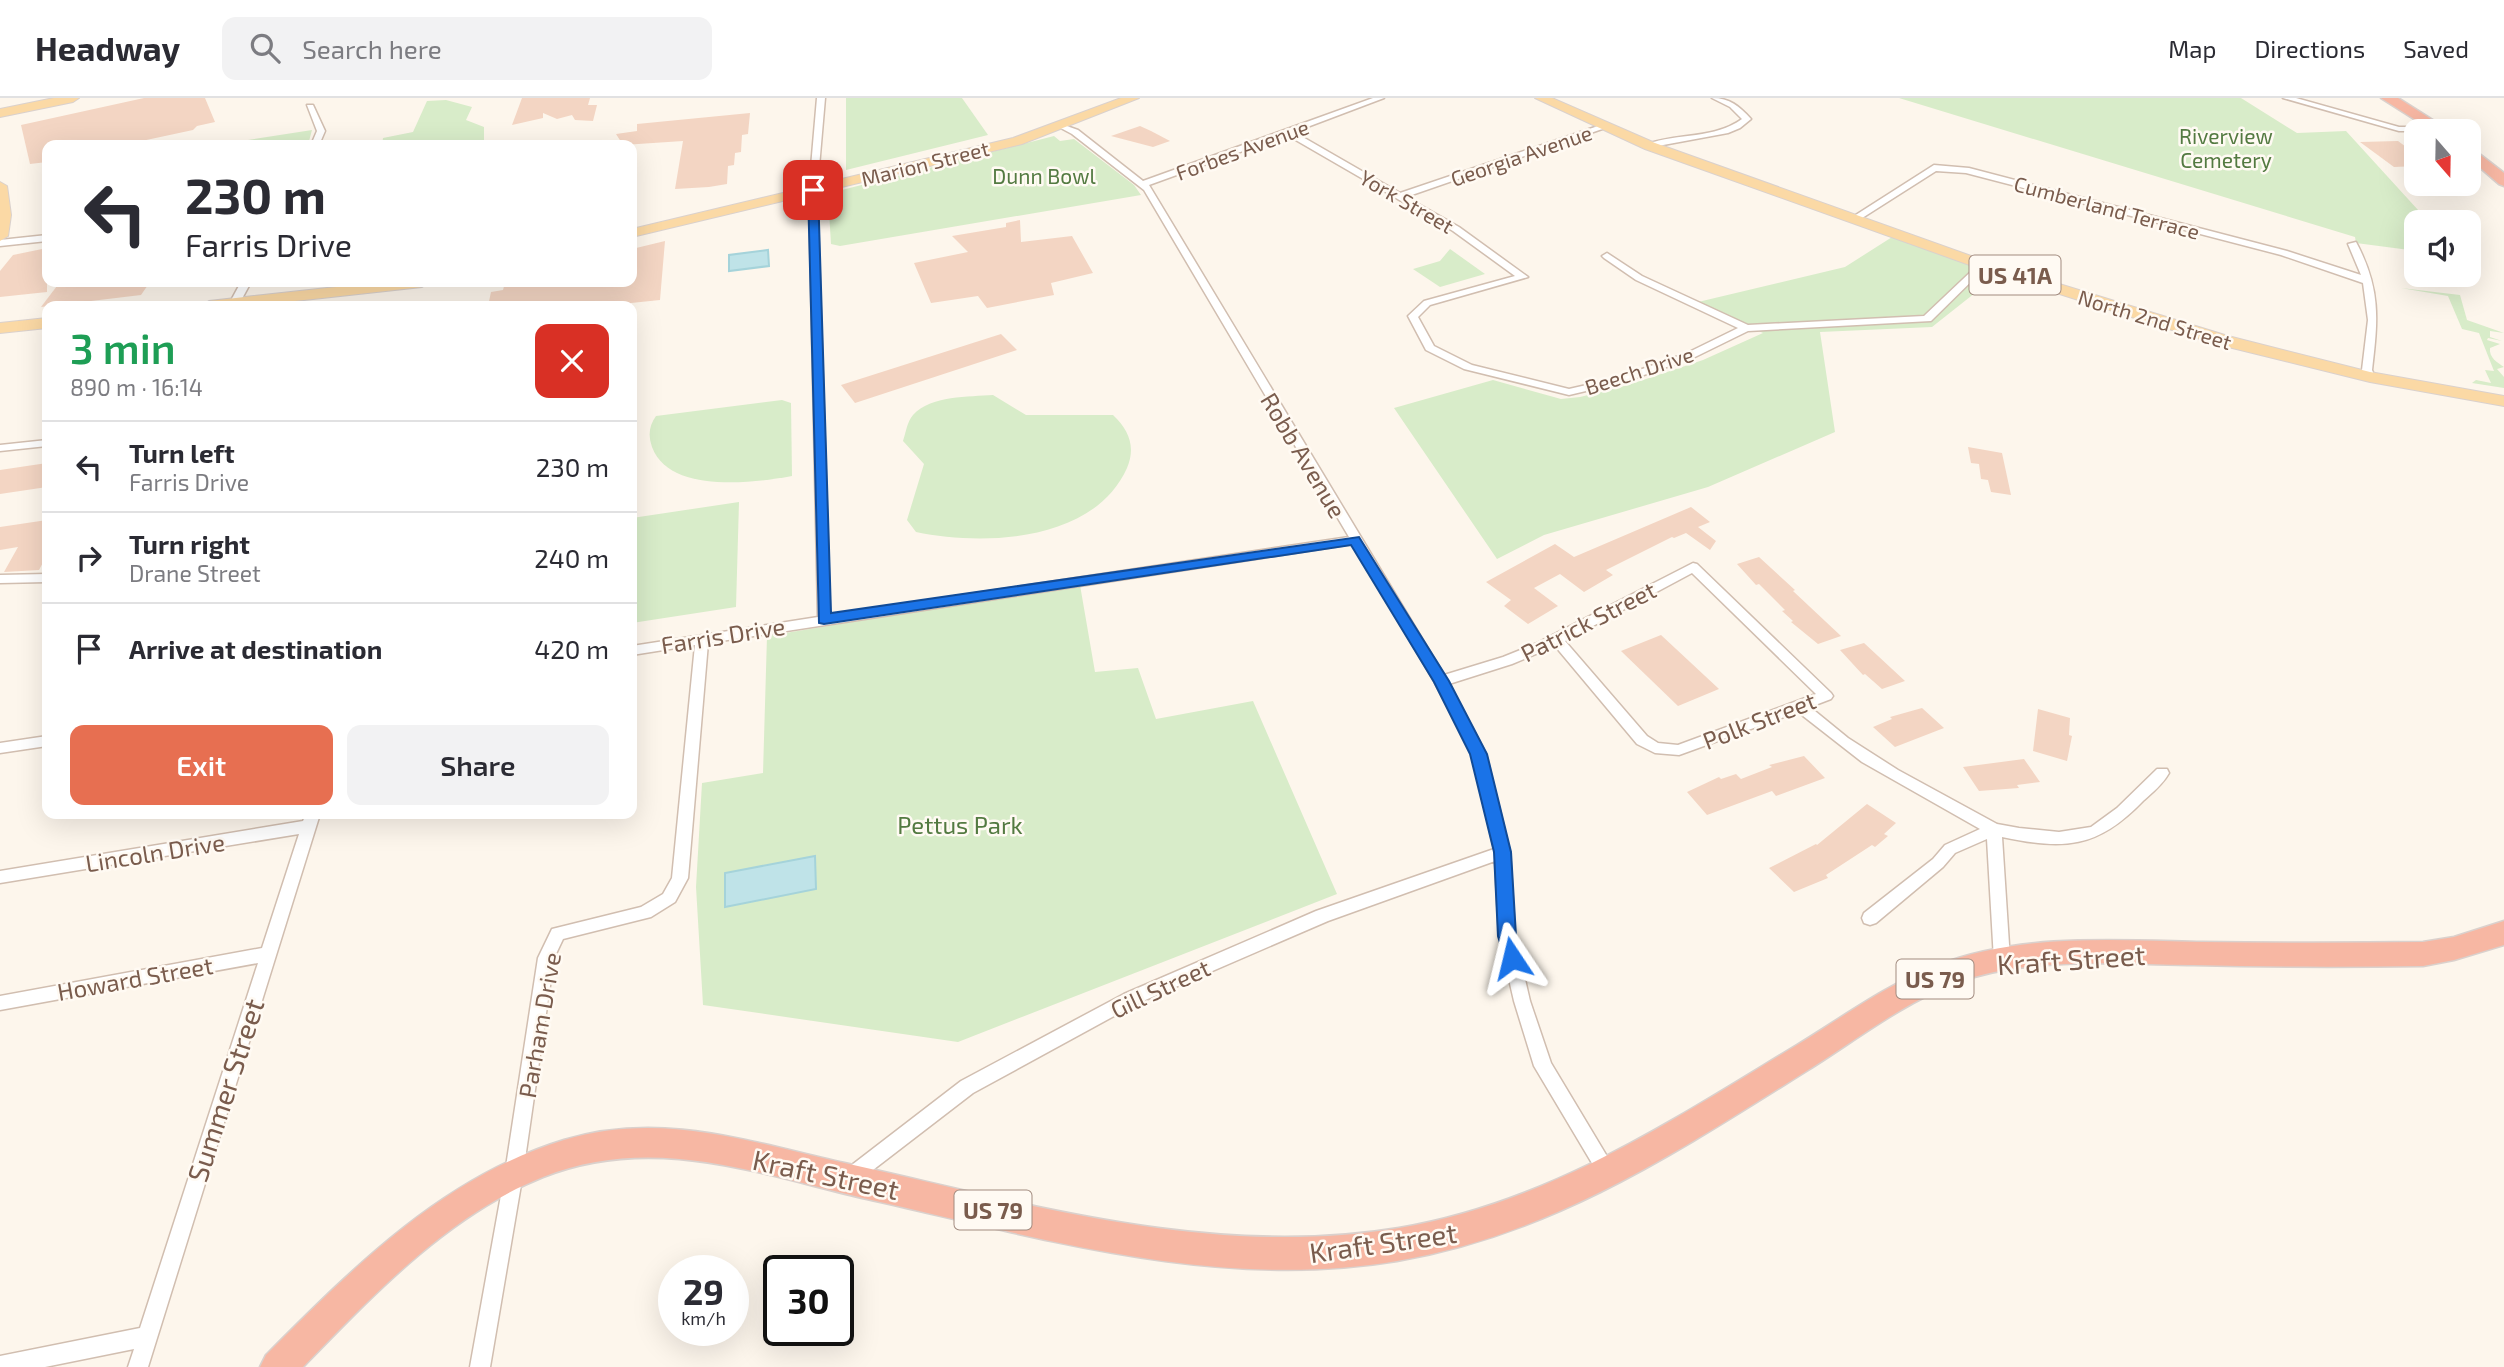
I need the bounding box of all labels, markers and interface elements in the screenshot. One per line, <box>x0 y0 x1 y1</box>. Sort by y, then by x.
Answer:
search box <box>222 17 712 80</box>
text: Headway <box>35 28 180 68</box>
icon: search <box>246 29 284 67</box>
text: Search here <box>302 33 442 64</box>
text: Map <box>2168 34 2216 63</box>
text: Directions <box>2254 34 2365 63</box>
text: Saved <box>2403 34 2469 63</box>
street label: Forbes Avenue <box>1172 113 1312 185</box>
street label: Georgia Avenue <box>1447 119 1595 191</box>
north arrow <box>2404 119 2482 196</box>
map controls <box>2404 119 2481 287</box>
park label: Riverview Cemetery <box>2179 123 2273 172</box>
street label: Marion Street <box>859 135 991 191</box>
pin <box>783 160 843 220</box>
park label: Dunn Bowl <box>992 163 1096 188</box>
street label: York Street <box>1356 164 1458 238</box>
text: 230 m <box>185 165 326 224</box>
icon: left <box>70 168 161 259</box>
street label: Cumberland Terrace <box>2011 170 2203 244</box>
icon: arrive <box>794 171 832 209</box>
button: sound <box>2404 210 2481 287</box>
text: Farris Drive <box>185 225 352 263</box>
road number: US 41A <box>1969 256 2060 294</box>
street label: North 2nd Street <box>2075 284 2235 354</box>
text: 3 min <box>70 322 176 372</box>
button: close <box>535 324 609 398</box>
street label: Beech Drive <box>1582 341 1696 399</box>
text: 890 m · 16:14 <box>70 373 203 401</box>
street label: Robb Avenue <box>1255 387 1353 523</box>
text: Turn left <box>129 437 235 468</box>
icon: left <box>70 448 108 486</box>
text: 230 m <box>536 451 609 482</box>
text: Farris Drive <box>129 468 249 496</box>
text: Turn right <box>129 528 250 559</box>
icon: right <box>70 539 108 577</box>
text: 240 m <box>534 542 609 573</box>
text: Drane Street <box>129 559 261 587</box>
street label: Patrick Street <box>1516 575 1660 667</box>
street label: Farris Drive <box>659 611 787 659</box>
icon: arrive <box>70 630 108 668</box>
text: Arrive at destination <box>129 633 382 664</box>
text: 420 m <box>534 633 609 664</box>
street label: Polk Street <box>1698 685 1820 755</box>
button: Exit <box>70 725 333 805</box>
button: Share <box>347 725 609 805</box>
park label: Pettus Park <box>897 810 1023 839</box>
street label: Lincoln Drive <box>83 827 227 877</box>
position arrow <box>1475 921 1549 995</box>
street label: Kraft Street <box>1996 937 2146 981</box>
street label: Howard Street <box>55 950 215 1006</box>
street label: Parham Drive <box>512 950 566 1100</box>
street label: Gill Street <box>1106 952 1214 1024</box>
road number: US 79 <box>1896 960 1974 998</box>
street label: Summer Street <box>179 994 271 1186</box>
street label: Kraft Street <box>750 1142 902 1206</box>
road number: US 79 <box>954 1190 1032 1230</box>
street label: Kraft Street <box>1307 1215 1459 1269</box>
speed limit sign: 30 <box>763 1255 854 1346</box>
text: 29 <box>683 1270 724 1312</box>
text: km/h <box>681 1307 726 1329</box>

